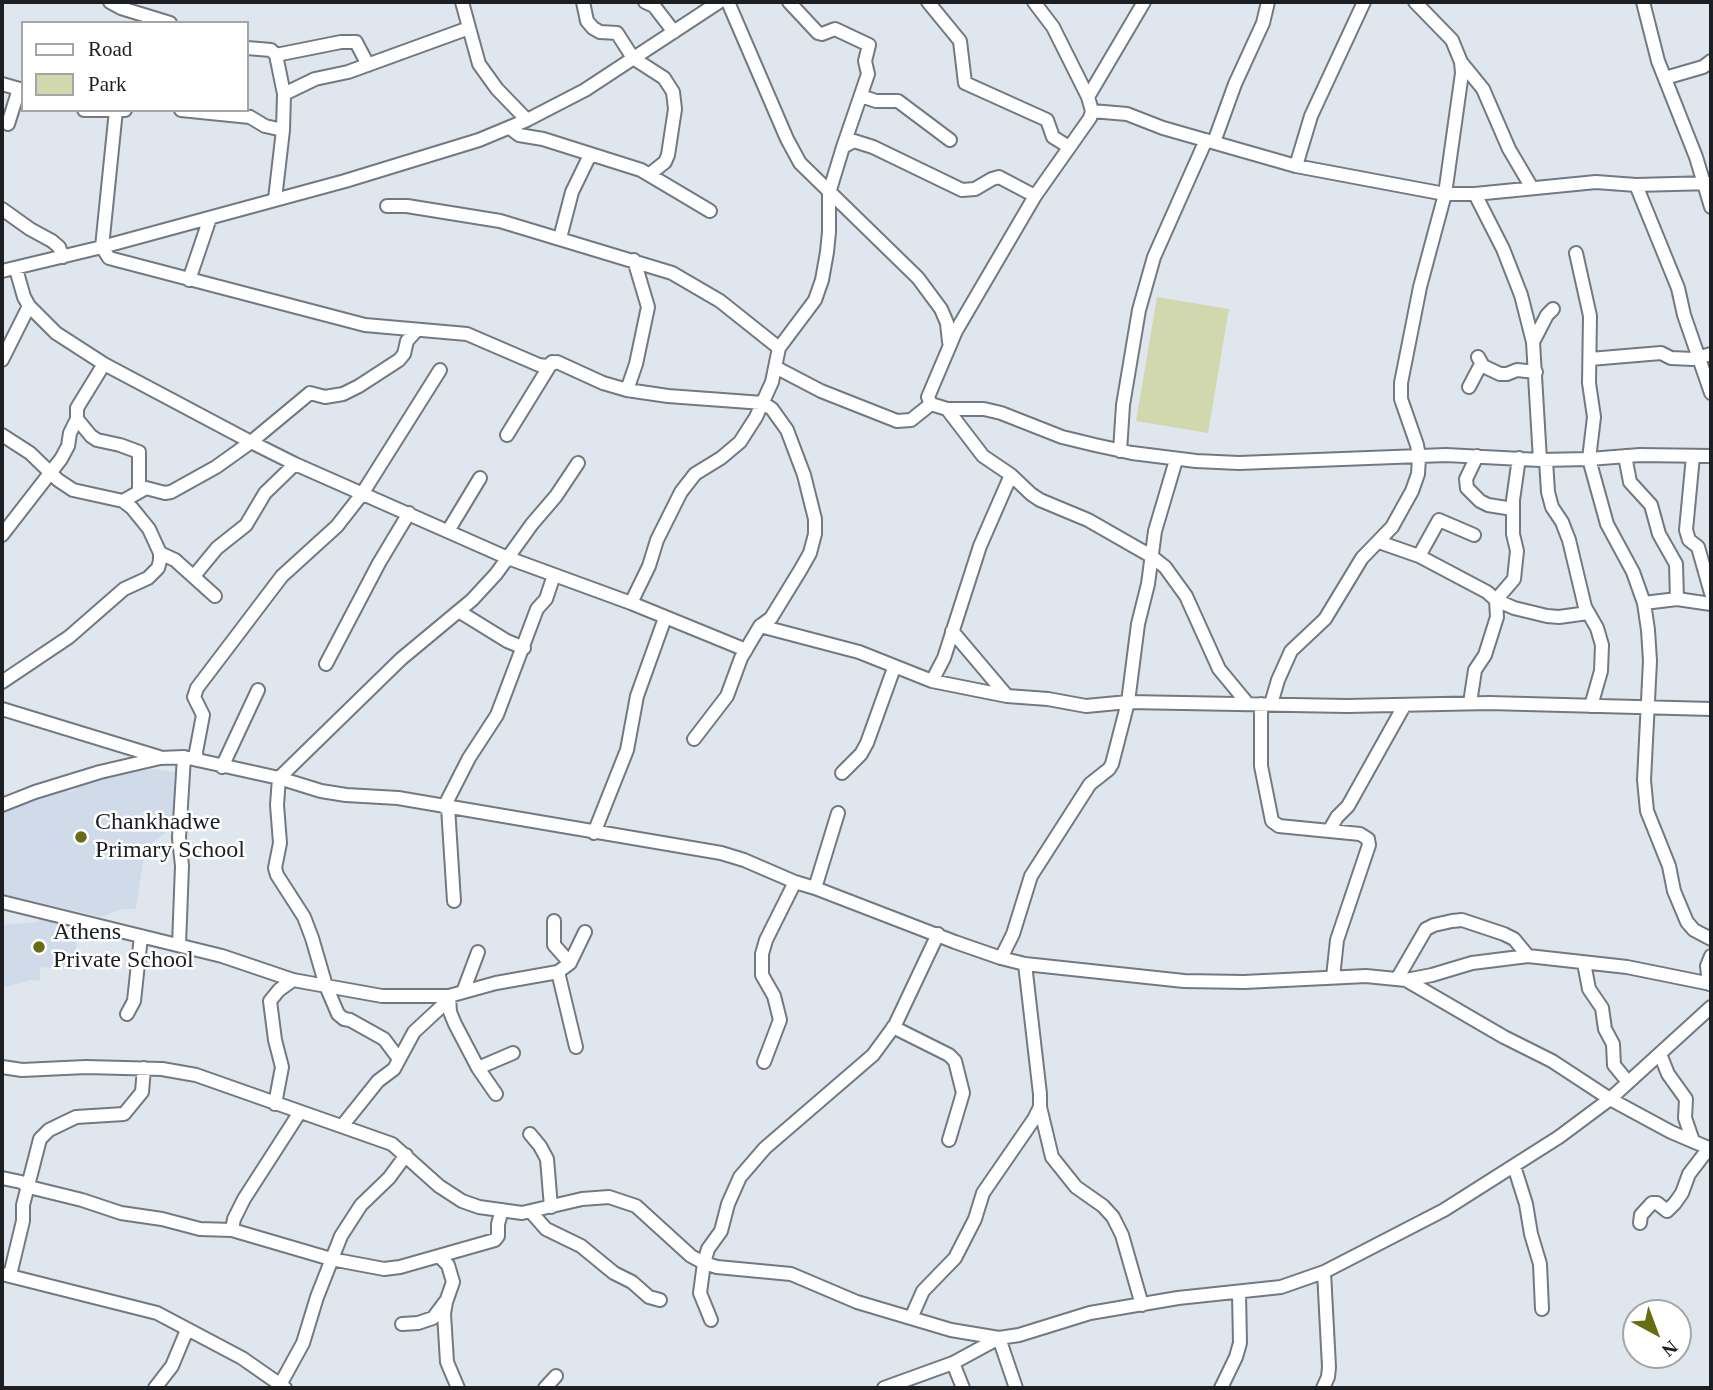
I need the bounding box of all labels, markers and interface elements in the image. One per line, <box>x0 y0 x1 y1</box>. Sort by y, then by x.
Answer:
legend <box>21 21 248 112</box>
text: Road <box>88 37 132 61</box>
text: Park <box>88 72 127 96</box>
place label: Chankhadwe Primary School <box>95 809 245 865</box>
marker: Chankhadwe Primary School <box>73 829 89 845</box>
place label: Athens Private School <box>53 919 194 975</box>
marker: Athens Private School <box>31 939 47 955</box>
north arrow <box>1622 1299 1692 1369</box>
text: N <box>1658 1336 1682 1361</box>

